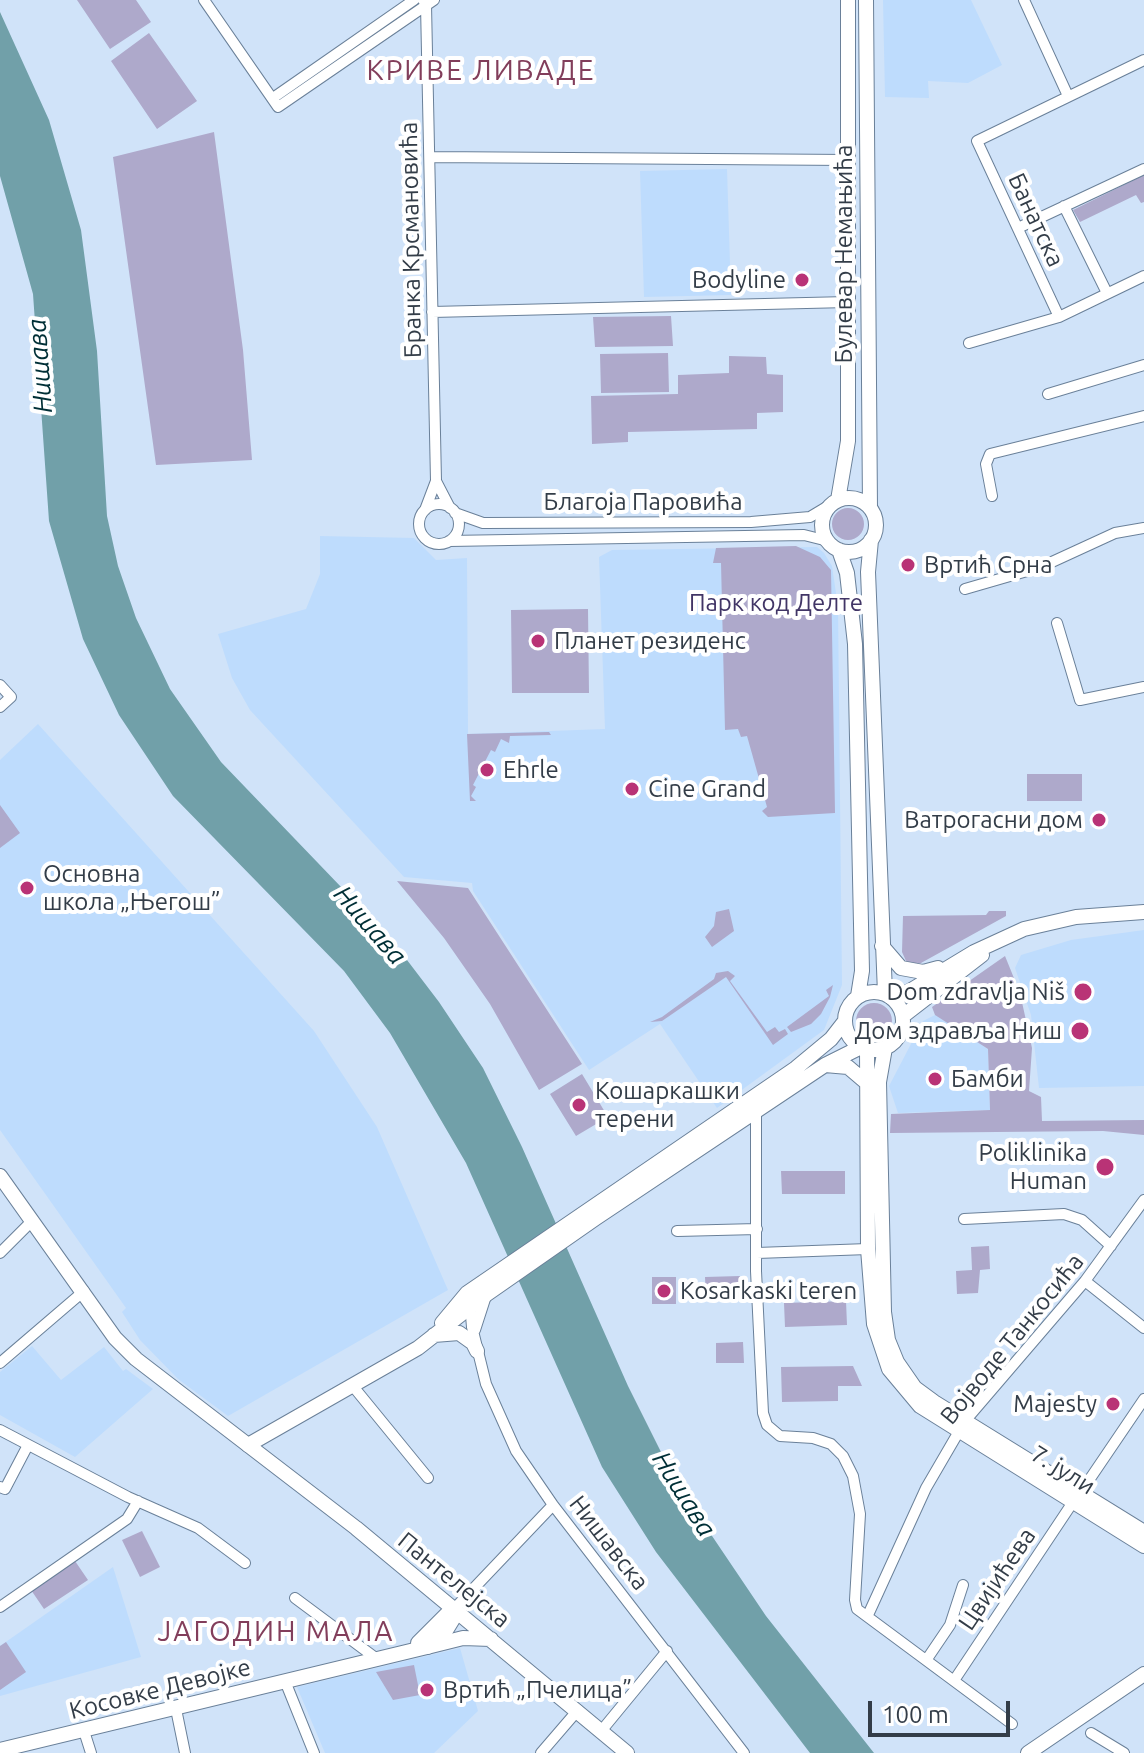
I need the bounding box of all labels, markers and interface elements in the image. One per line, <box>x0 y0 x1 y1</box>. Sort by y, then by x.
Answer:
district label: КРИВЕ ЛИВАДЕ <box>367 54 595 88</box>
street label: Бранка Крсмановића <box>395 122 427 358</box>
street label: Булевар Немањића <box>830 145 858 363</box>
street label: Банатска <box>1002 169 1070 271</box>
place label: Bodyline <box>692 266 786 294</box>
marker: Bodyline <box>793 271 811 289</box>
water label: Нишава <box>21 318 59 414</box>
street label: Благоја Паровића <box>543 488 743 516</box>
place label: Вртић Срна <box>924 551 1052 579</box>
marker: Вртић Срна <box>899 556 917 574</box>
park label: Парк код Делте <box>689 589 863 617</box>
place label: Планет резиденс <box>554 627 746 655</box>
marker: Планет резиденс <box>529 632 547 650</box>
place label: Ehrle <box>503 756 559 784</box>
marker: Ehrle <box>478 761 496 779</box>
place label: Cine Grand <box>648 775 766 803</box>
marker: Cine Grand <box>623 780 641 798</box>
place label: Ватрогасни дом <box>904 806 1083 834</box>
marker: Ватрогасни дом <box>1090 811 1108 829</box>
place label: Основна школа „Његош” <box>43 860 221 916</box>
marker: Основна школа „Његош” <box>18 879 36 897</box>
water label: Нишава <box>327 879 413 971</box>
place label: Dom zdravlja Niš <box>887 978 1065 1006</box>
marker: Dom zdravlja Niš <box>1072 981 1094 1003</box>
place label: Дом здравља Ниш <box>854 1017 1062 1045</box>
marker: Дом здравља Ниш <box>1069 1020 1091 1042</box>
place label: Бамби <box>951 1065 1024 1093</box>
marker: Бамби <box>926 1070 944 1088</box>
place label: Кошаркашки терени <box>595 1077 740 1133</box>
marker: Кошаркашки терени <box>570 1096 588 1114</box>
place label: Poliklinika Human <box>979 1139 1087 1195</box>
marker: Poliklinika Human <box>1094 1156 1116 1178</box>
street label: Војводе Танкосића <box>934 1248 1090 1430</box>
place label: Kosarkaski teren <box>680 1277 857 1305</box>
marker: Kosarkaski teren <box>655 1282 673 1300</box>
place label: Majesty <box>1013 1390 1097 1418</box>
marker: Majesty <box>1104 1395 1122 1413</box>
street label: 7. јули <box>1026 1439 1100 1501</box>
water label: Нишава <box>646 1446 722 1542</box>
street label: Нишавска <box>563 1490 655 1596</box>
street label: Цвијићева <box>952 1522 1042 1636</box>
street label: Пантелејска <box>392 1526 516 1634</box>
district label: ЈАГОДИН МАЛА <box>158 1615 394 1649</box>
street label: Косовке Девојке <box>66 1653 254 1725</box>
place label: Вртић „Пчелица” <box>443 1676 632 1704</box>
marker: Вртић „Пчелица” <box>418 1681 436 1699</box>
scale bar <box>872 1685 1014 1735</box>
text: 100 m <box>882 1701 949 1728</box>

